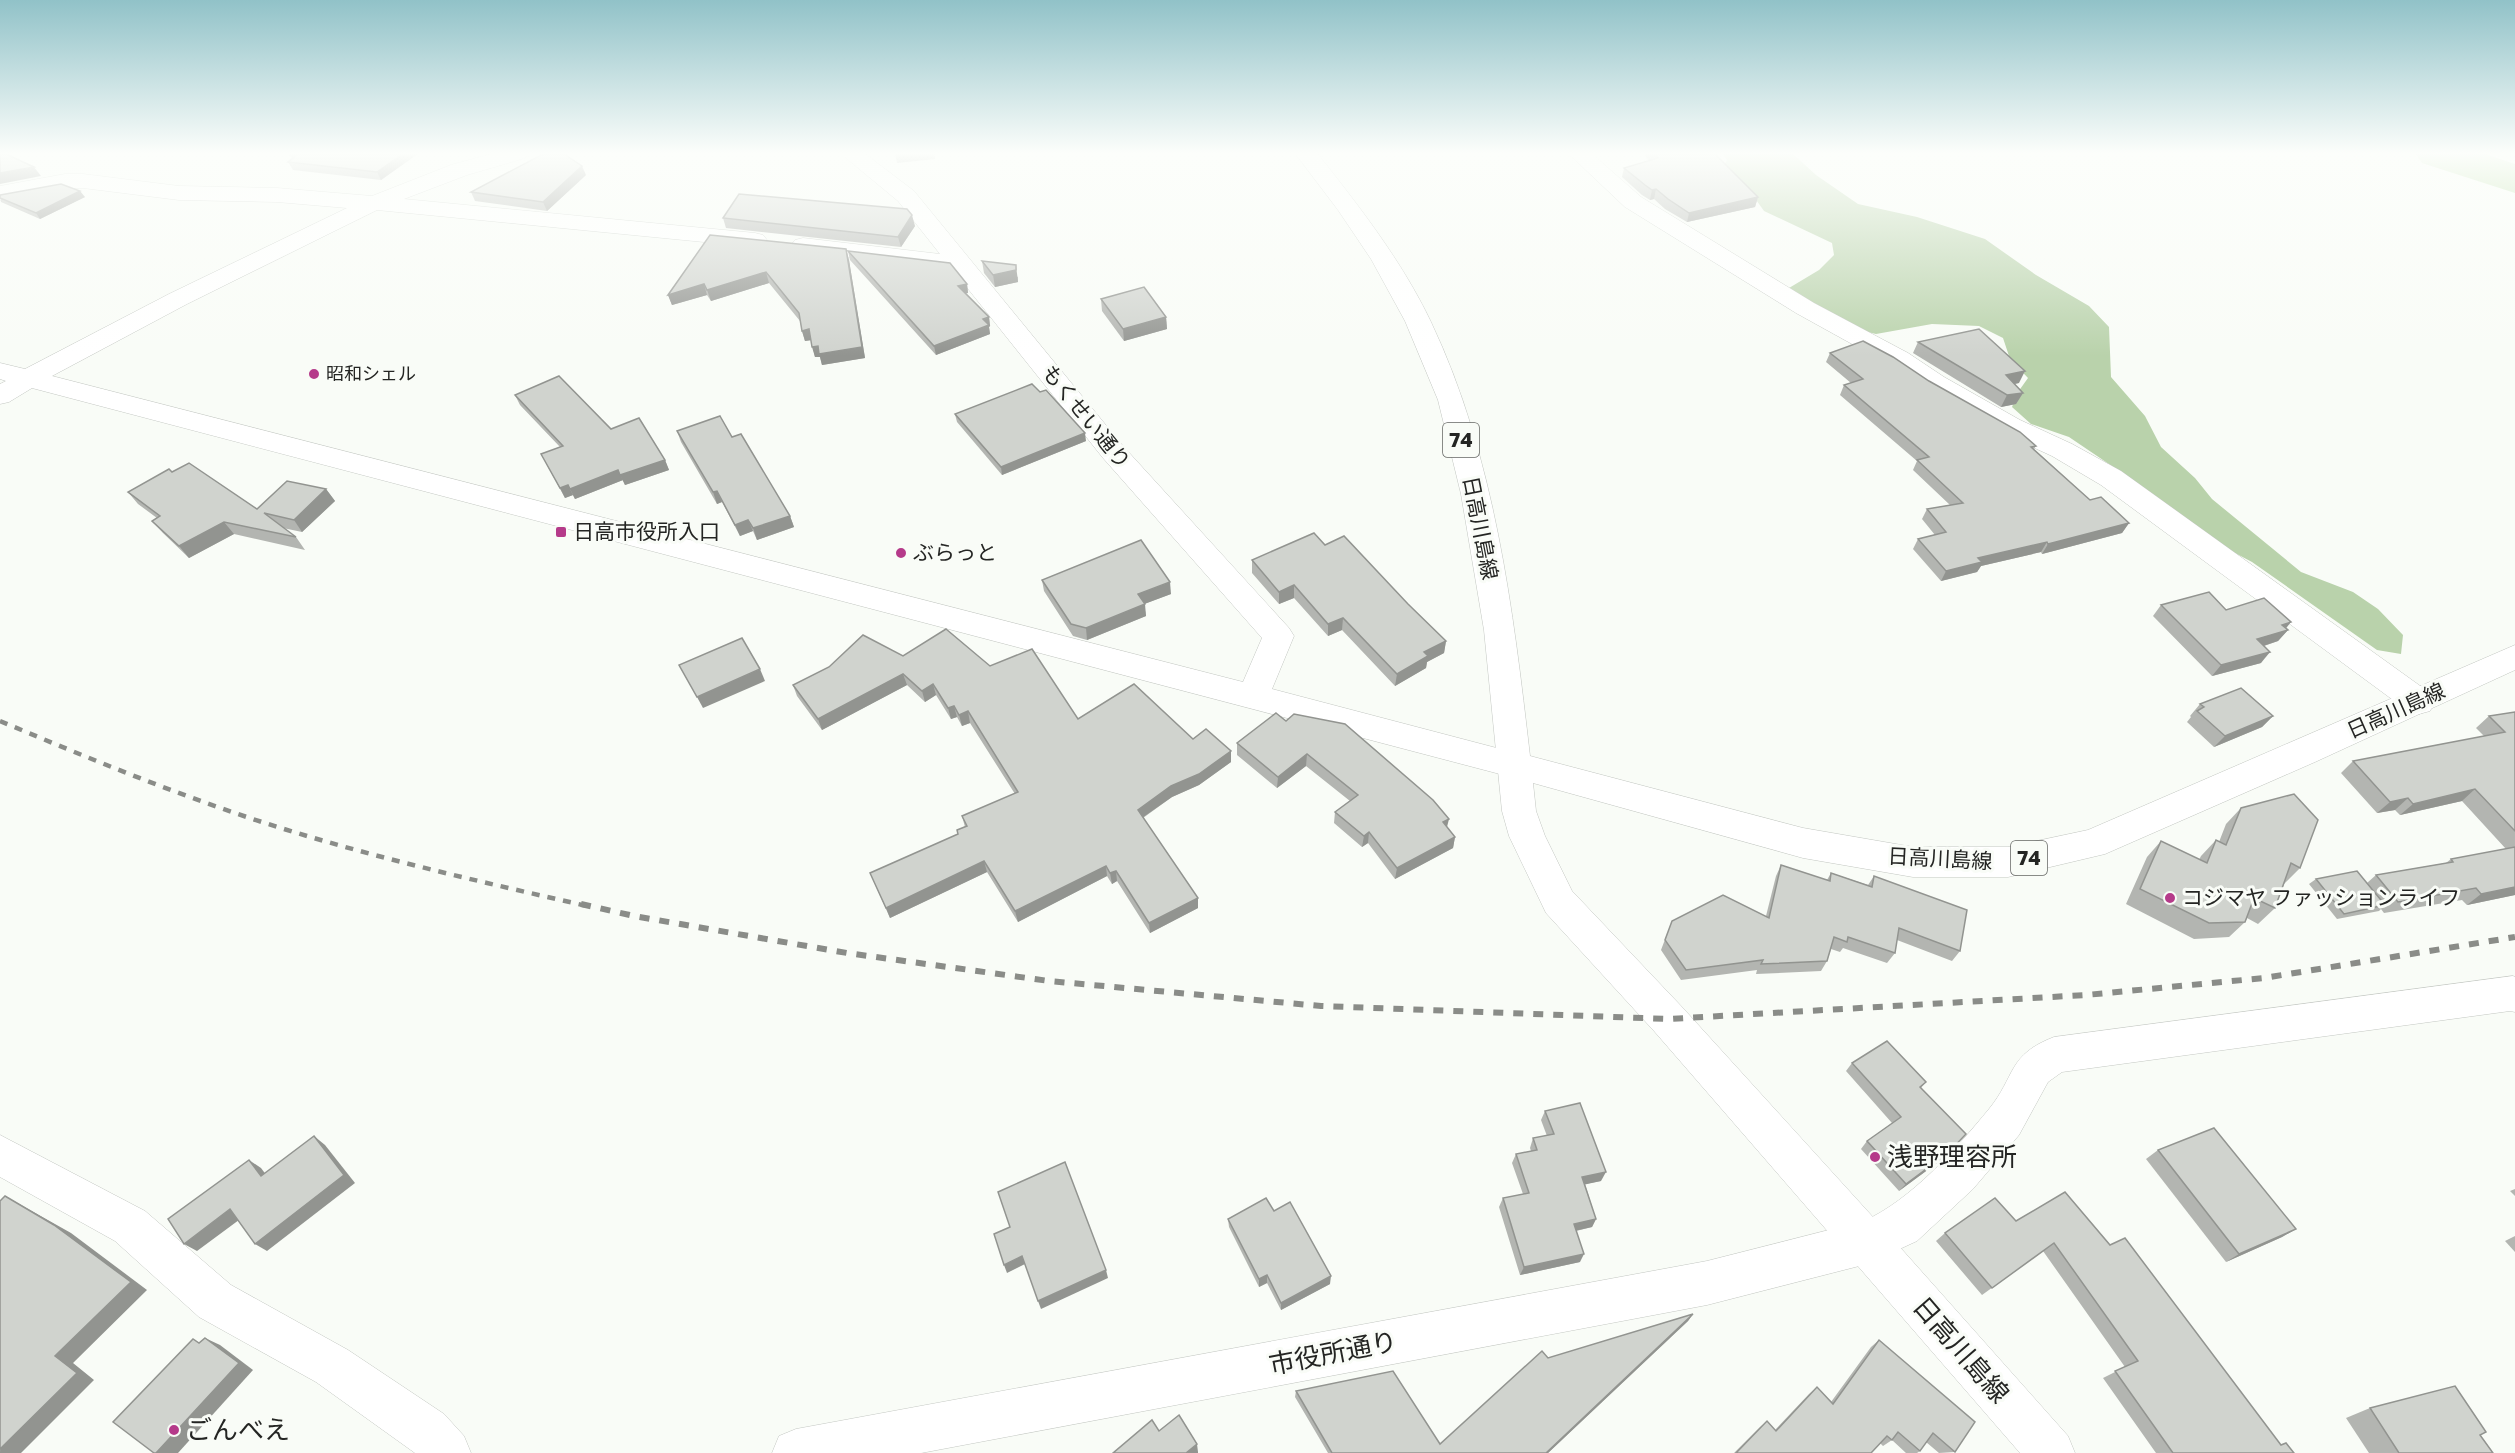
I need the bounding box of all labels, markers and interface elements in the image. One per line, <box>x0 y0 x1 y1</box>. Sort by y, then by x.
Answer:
street label: もくせい通り <box>1037 359 1137 474</box>
place label: 昭和シェル <box>326 362 416 384</box>
marker: 昭和シェル <box>307 367 321 381</box>
road number: 74 <box>1443 423 1479 457</box>
street label: 日高川島線 <box>1458 474 1504 582</box>
place label: 日高市役所入口 <box>573 518 720 544</box>
marker: 日高市役所入口 <box>554 525 568 539</box>
place label: ぶらっと <box>913 539 997 565</box>
marker: ぶらっと <box>894 546 908 560</box>
street label: 日高川島線 <box>2342 677 2449 743</box>
road number: 74 <box>2011 841 2047 875</box>
street label: 日高川島線 <box>1887 842 1993 874</box>
place label: コジマヤ ファッションライフ <box>2182 884 2460 910</box>
marker: コジマヤ ファッションライフ <box>2163 891 2177 905</box>
place label: 浅野理容所 <box>1887 1141 2017 1172</box>
marker: 浅野理容所 <box>1868 1150 1882 1164</box>
street label: 日高川島線 <box>1907 1290 2016 1409</box>
street label: 市役所通り <box>1266 1325 1400 1380</box>
place label: ごんべえ <box>186 1414 290 1445</box>
marker: ごんべえ <box>167 1423 181 1437</box>

